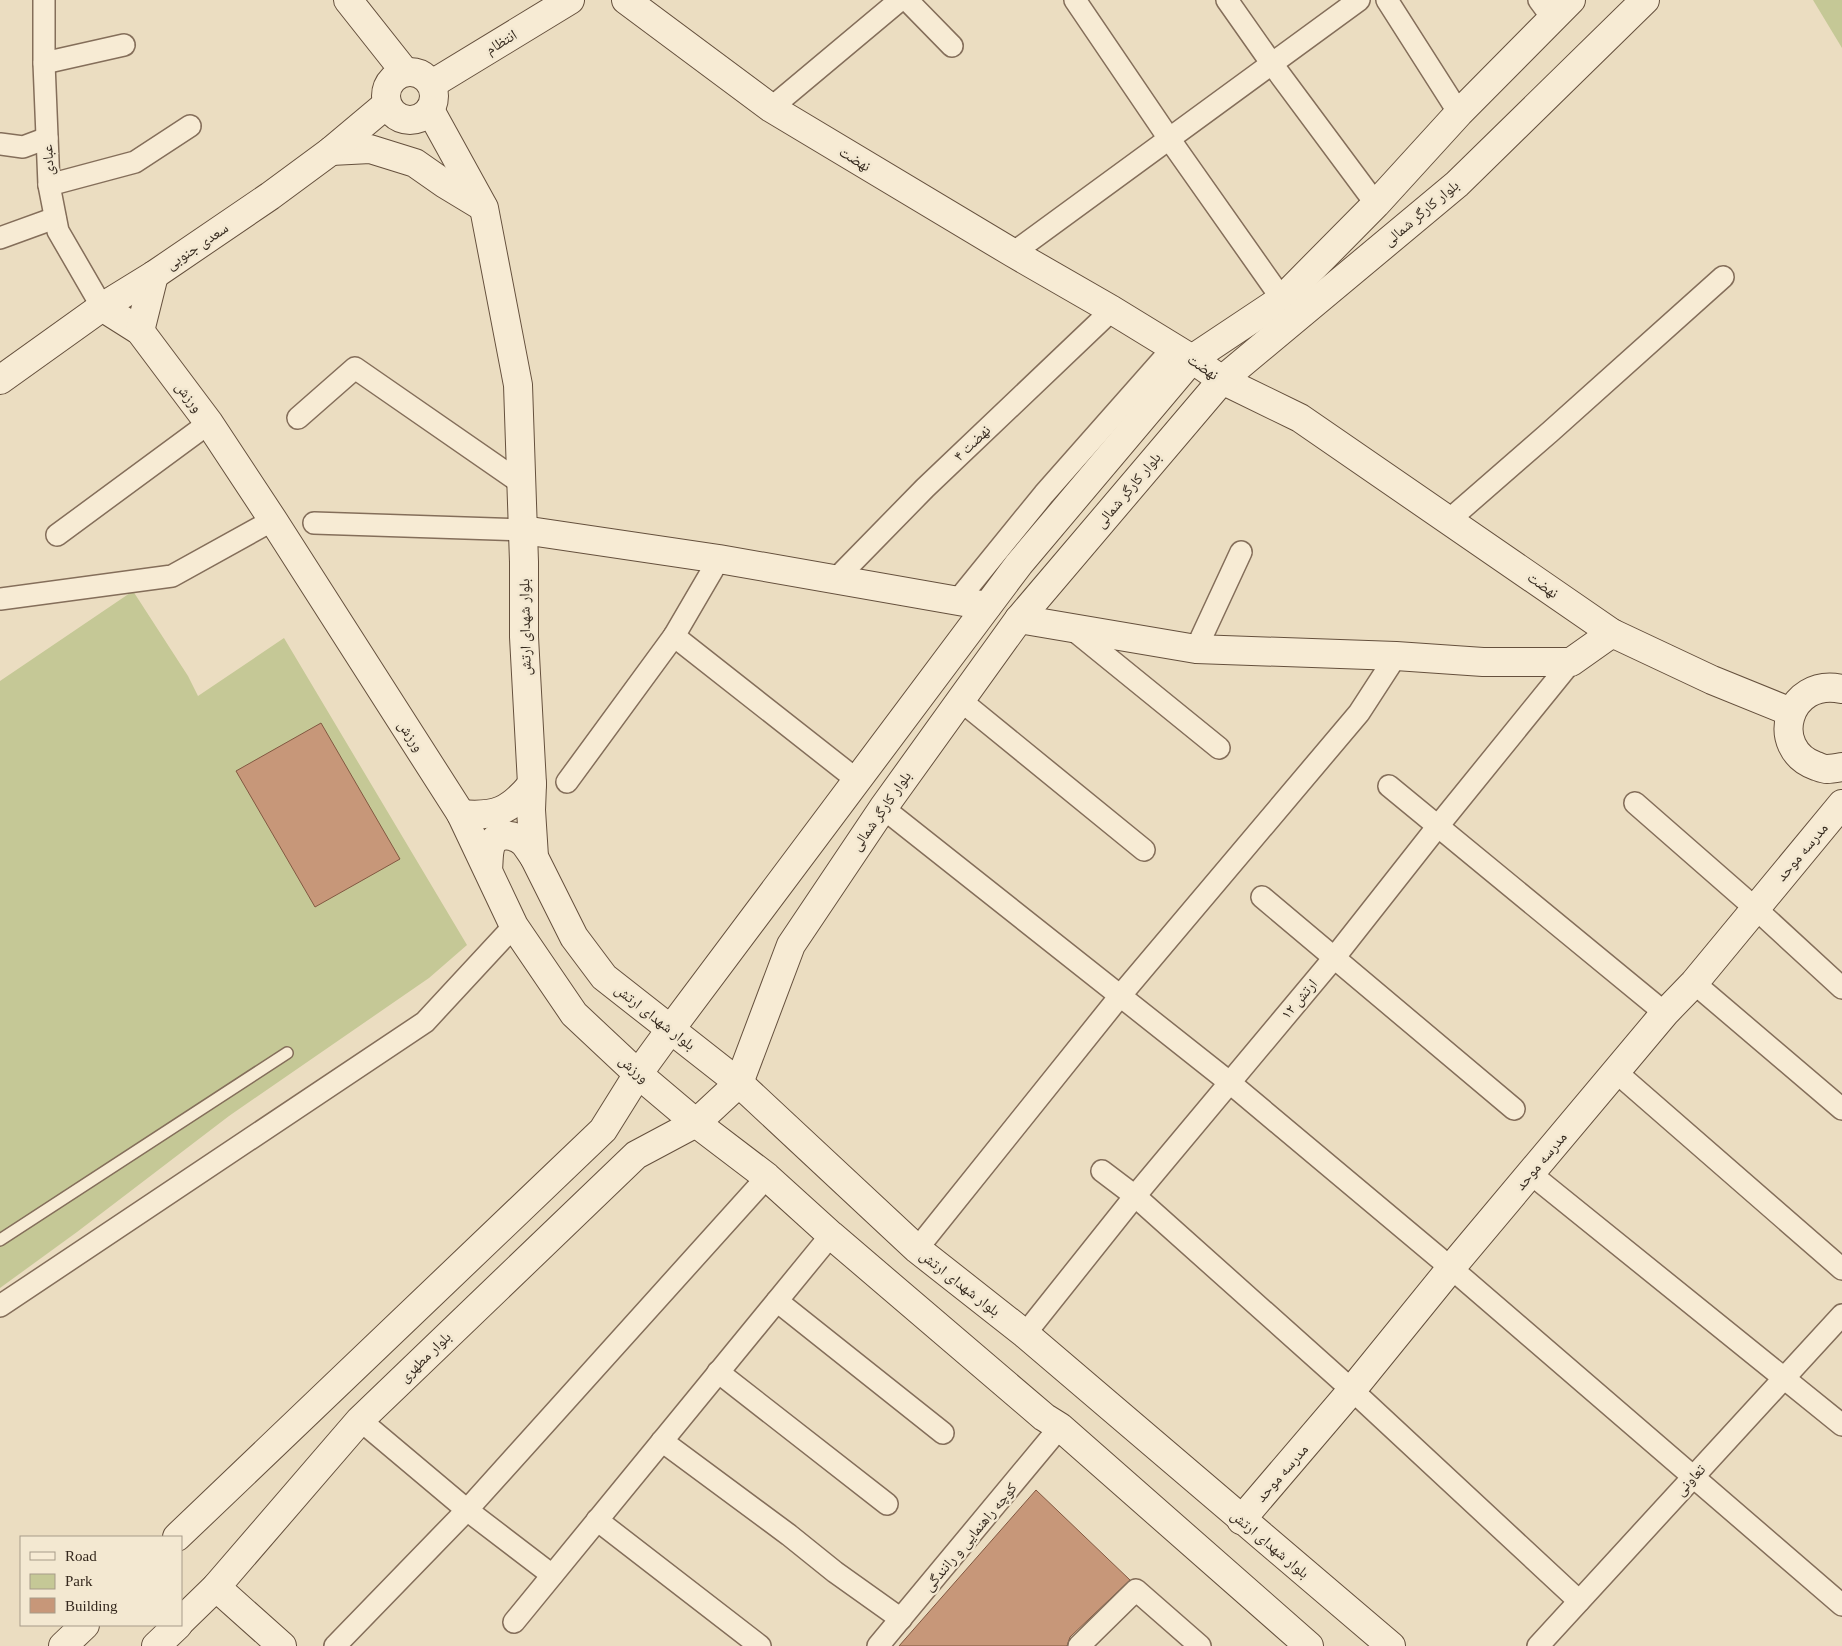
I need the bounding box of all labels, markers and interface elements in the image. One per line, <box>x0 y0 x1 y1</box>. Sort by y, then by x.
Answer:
street label: انتظام <box>482 26 521 59</box>
street label: عبادی <box>39 143 59 176</box>
street label: نهضت <box>836 143 874 175</box>
street label: بلوار کارگر شمالی <box>1380 177 1463 251</box>
street label: سعدی جنوبی <box>163 219 232 274</box>
street label: نهضت <box>1184 351 1221 384</box>
street label: ورزش <box>171 379 206 417</box>
street label: نهضت ۴ <box>951 422 994 465</box>
street label: بلوار کارگر شمالی <box>1092 449 1166 532</box>
street label: نهضت <box>1524 569 1561 602</box>
street label: بلوار شهدای ارتش <box>516 578 536 676</box>
street label: ورزش <box>393 717 427 756</box>
street label: بلوار کارگر شمالی <box>848 768 916 855</box>
street label: مدرسه موحد <box>1773 820 1832 885</box>
street label: ارتش ۱۲ <box>1278 976 1322 1023</box>
street label: بلوار شهدای ارتش <box>611 981 698 1055</box>
street label: ورزش <box>615 1052 652 1088</box>
street label: مدرسه موحد <box>1512 1129 1571 1194</box>
street label: بلوار شهدای ارتش <box>916 1247 1003 1321</box>
street label: بلوار مطهری <box>396 1329 455 1387</box>
street label: مدرسه موحد <box>1253 1441 1312 1506</box>
street label: تعاونی <box>1672 1461 1710 1500</box>
street label: کوچه راهنمایی و رانندگی <box>920 1480 1021 1596</box>
street label: بلوار شهدای ارتش <box>1226 1507 1312 1583</box>
legend <box>20 1536 182 1626</box>
text: Road <box>65 1548 97 1564</box>
text: Park <box>65 1573 93 1589</box>
text: Building <box>65 1598 118 1614</box>

